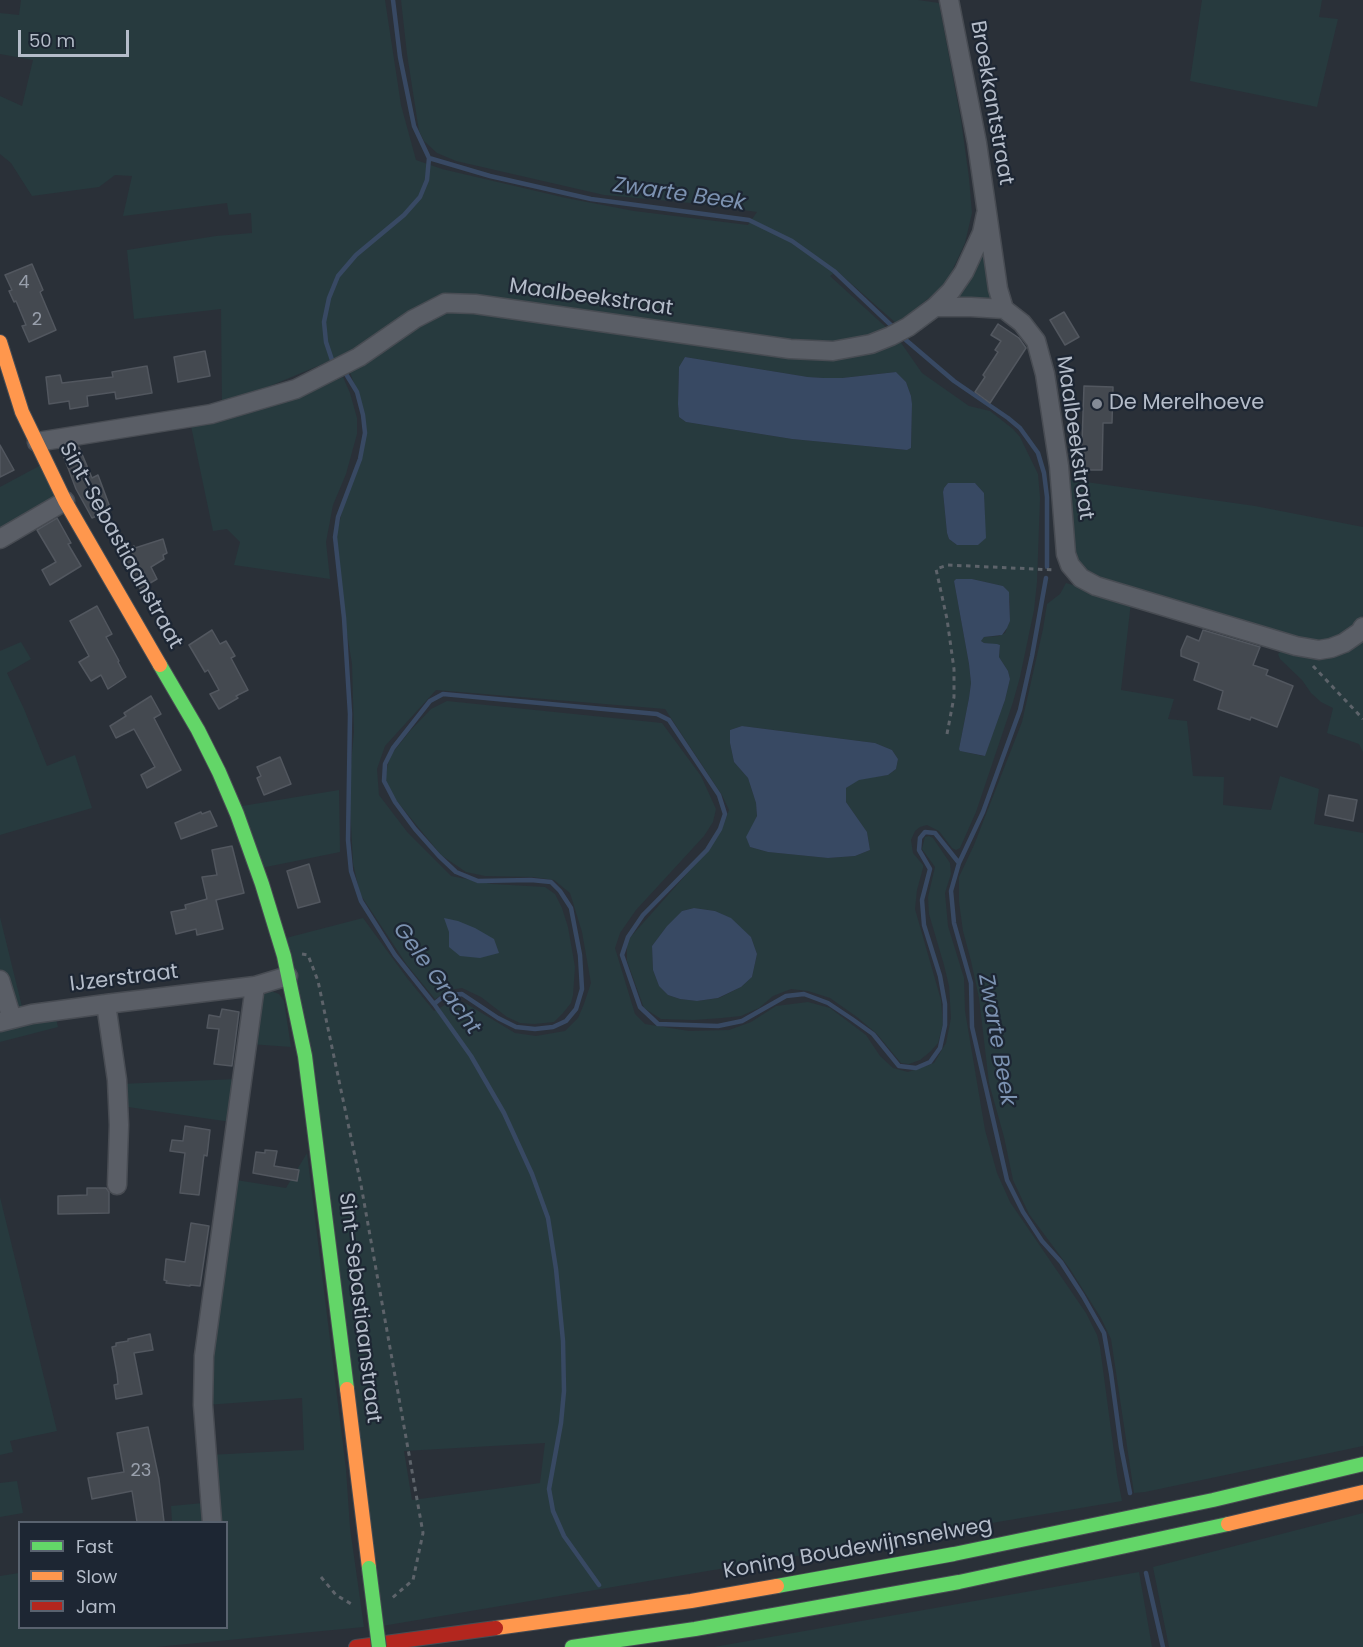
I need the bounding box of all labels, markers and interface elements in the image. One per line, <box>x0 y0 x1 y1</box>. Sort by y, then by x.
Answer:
scale bar <box>21 18 132 56</box>
street label: Broekkantstraat <box>964 19 1018 187</box>
text: 50 m <box>29 28 75 53</box>
water label: Zwarte Beek <box>611 173 747 217</box>
house number: 4 <box>18 272 30 294</box>
street label: Maalbeekstraat <box>507 274 675 322</box>
house number: 2 <box>32 309 42 331</box>
street label: Maalbeekstraat <box>1050 354 1098 522</box>
place label: De Merelhoeve <box>1109 391 1264 417</box>
marker: De Merelhoeve <box>1090 397 1104 411</box>
street label: Sint-Sebastiaanstraat <box>53 438 187 654</box>
water label: Gele Gracht <box>387 918 485 1040</box>
street label: IJzerstraat <box>68 960 180 998</box>
water label: Zwarte Beek <box>971 972 1021 1108</box>
street label: Sint-Sebastiaanstraat <box>332 1191 386 1425</box>
house number: 23 <box>131 1460 151 1482</box>
street label: Koning Boudewijnsnelweg <box>721 1513 995 1585</box>
legend <box>18 1521 228 1629</box>
text: Fast <box>76 1534 113 1559</box>
text: Slow <box>76 1564 117 1589</box>
text: Jam <box>76 1594 116 1619</box>

